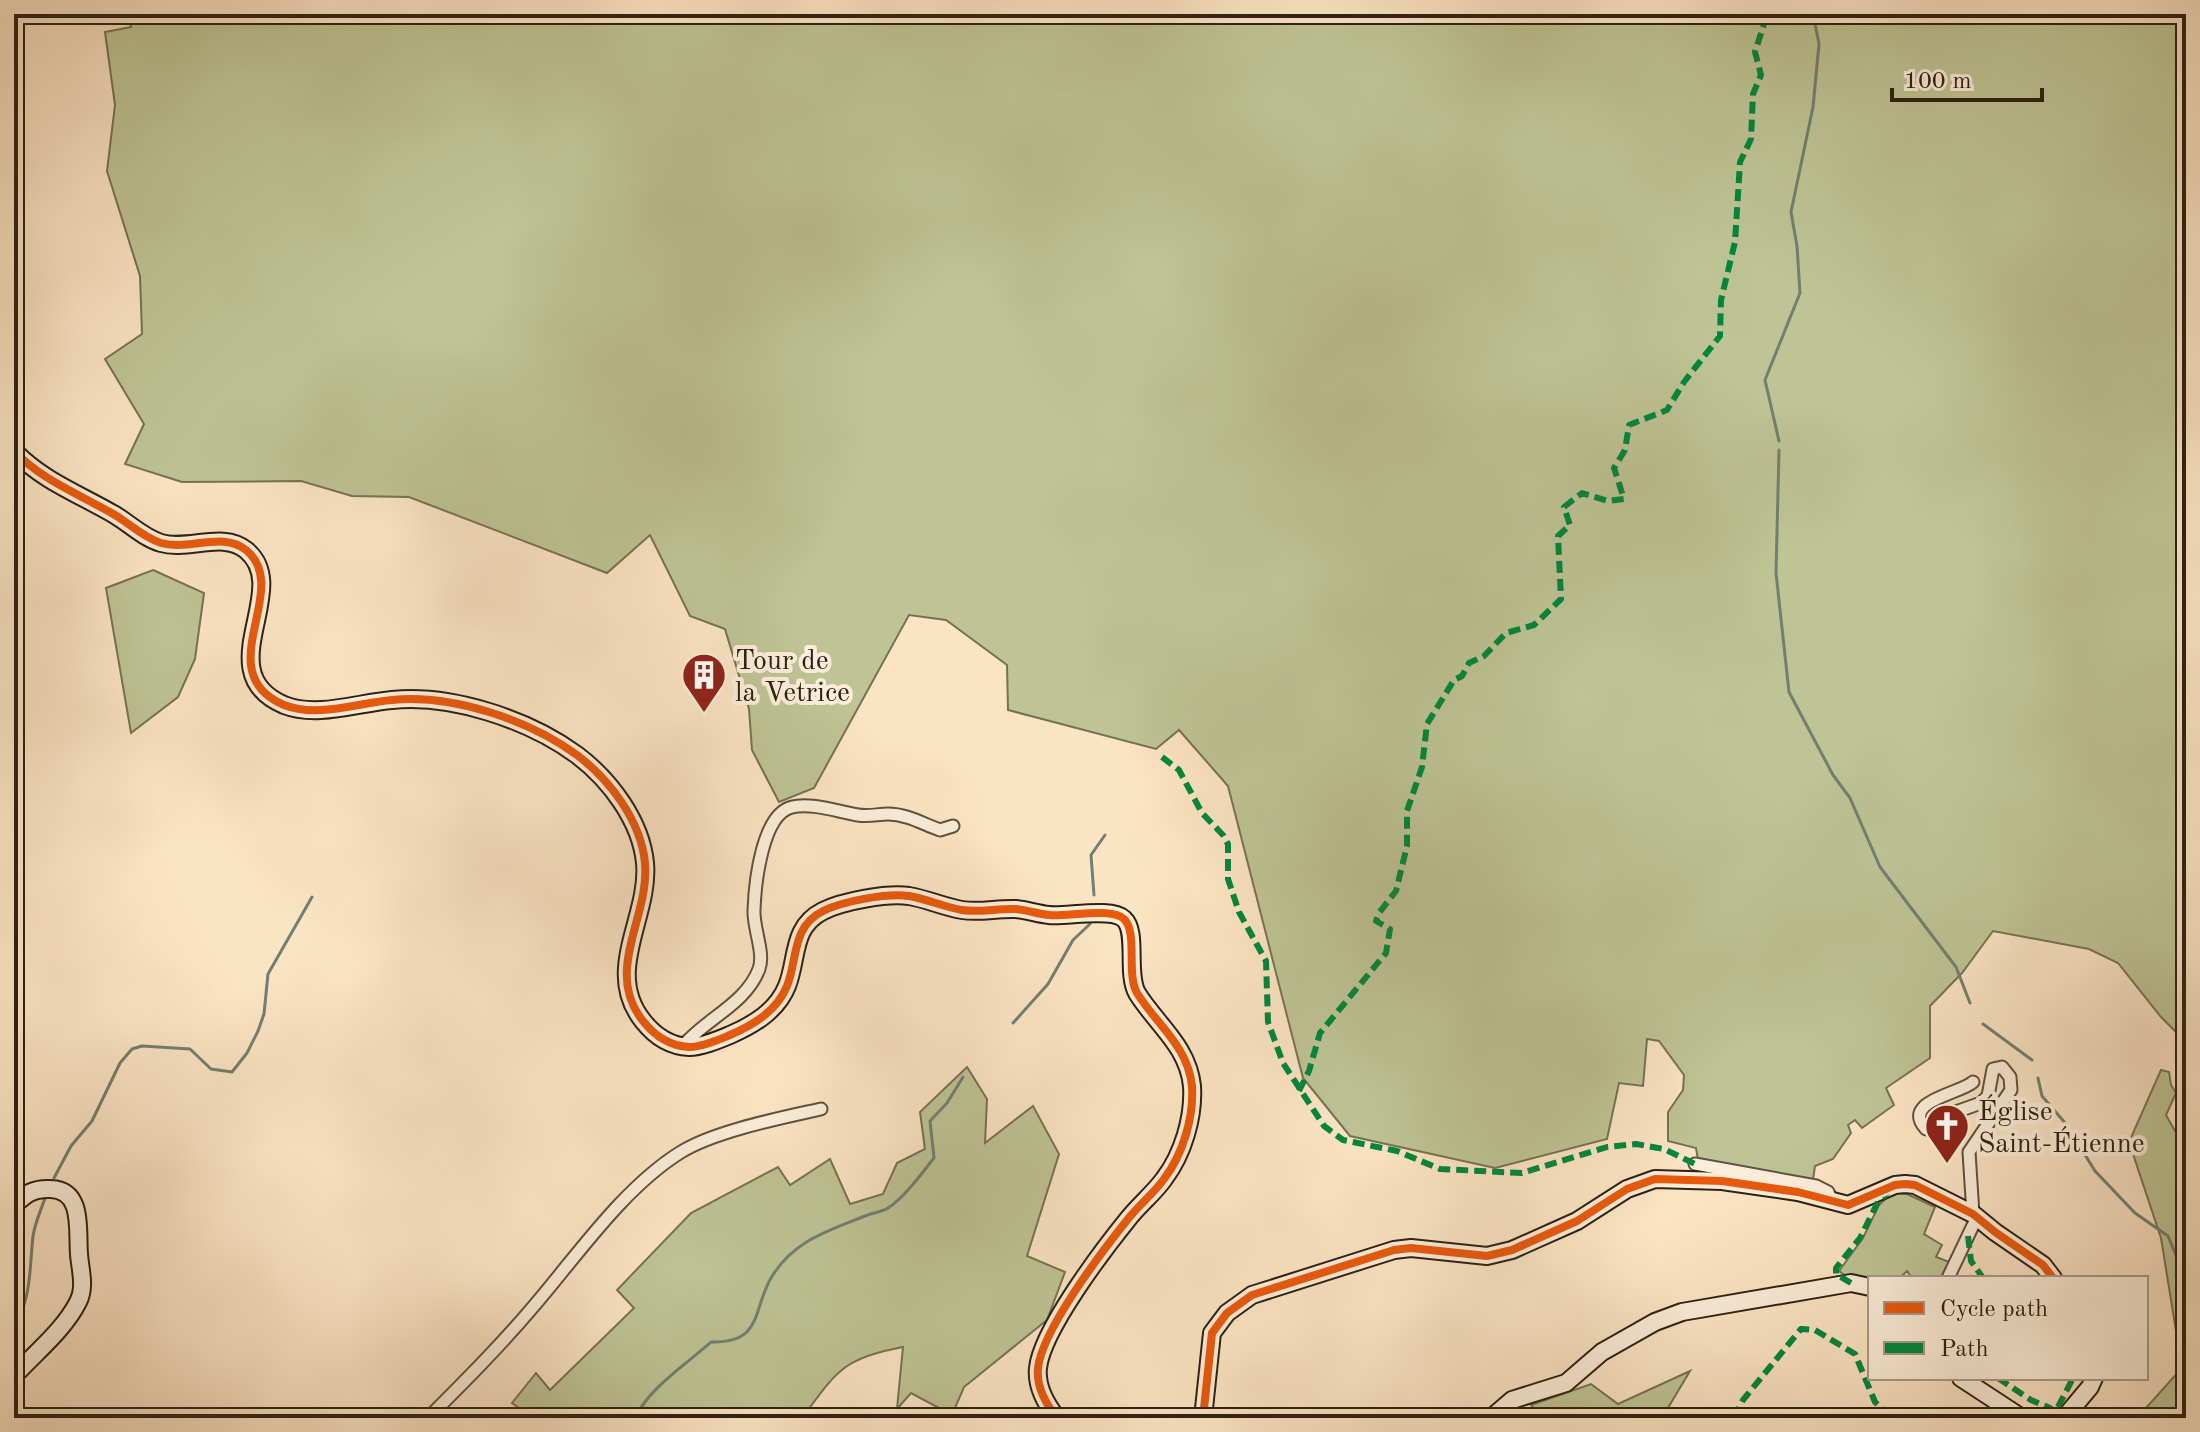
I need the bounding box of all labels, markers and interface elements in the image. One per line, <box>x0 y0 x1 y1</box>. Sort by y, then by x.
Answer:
scale bar <box>1892 52 2042 102</box>
text: 100 m <box>1904 70 1972 94</box>
place label: Tour de la Vetrice <box>735 648 850 708</box>
building icon: Tour de la Vetrice <box>680 651 728 714</box>
place label: Église Saint-Étienne <box>1978 1094 2145 1159</box>
church icon: Église Saint-Étienne <box>1923 1102 1971 1165</box>
legend <box>1868 1276 2148 1380</box>
text: Cycle path <box>1940 1298 2048 1322</box>
text: Path <box>1940 1338 1989 1362</box>

